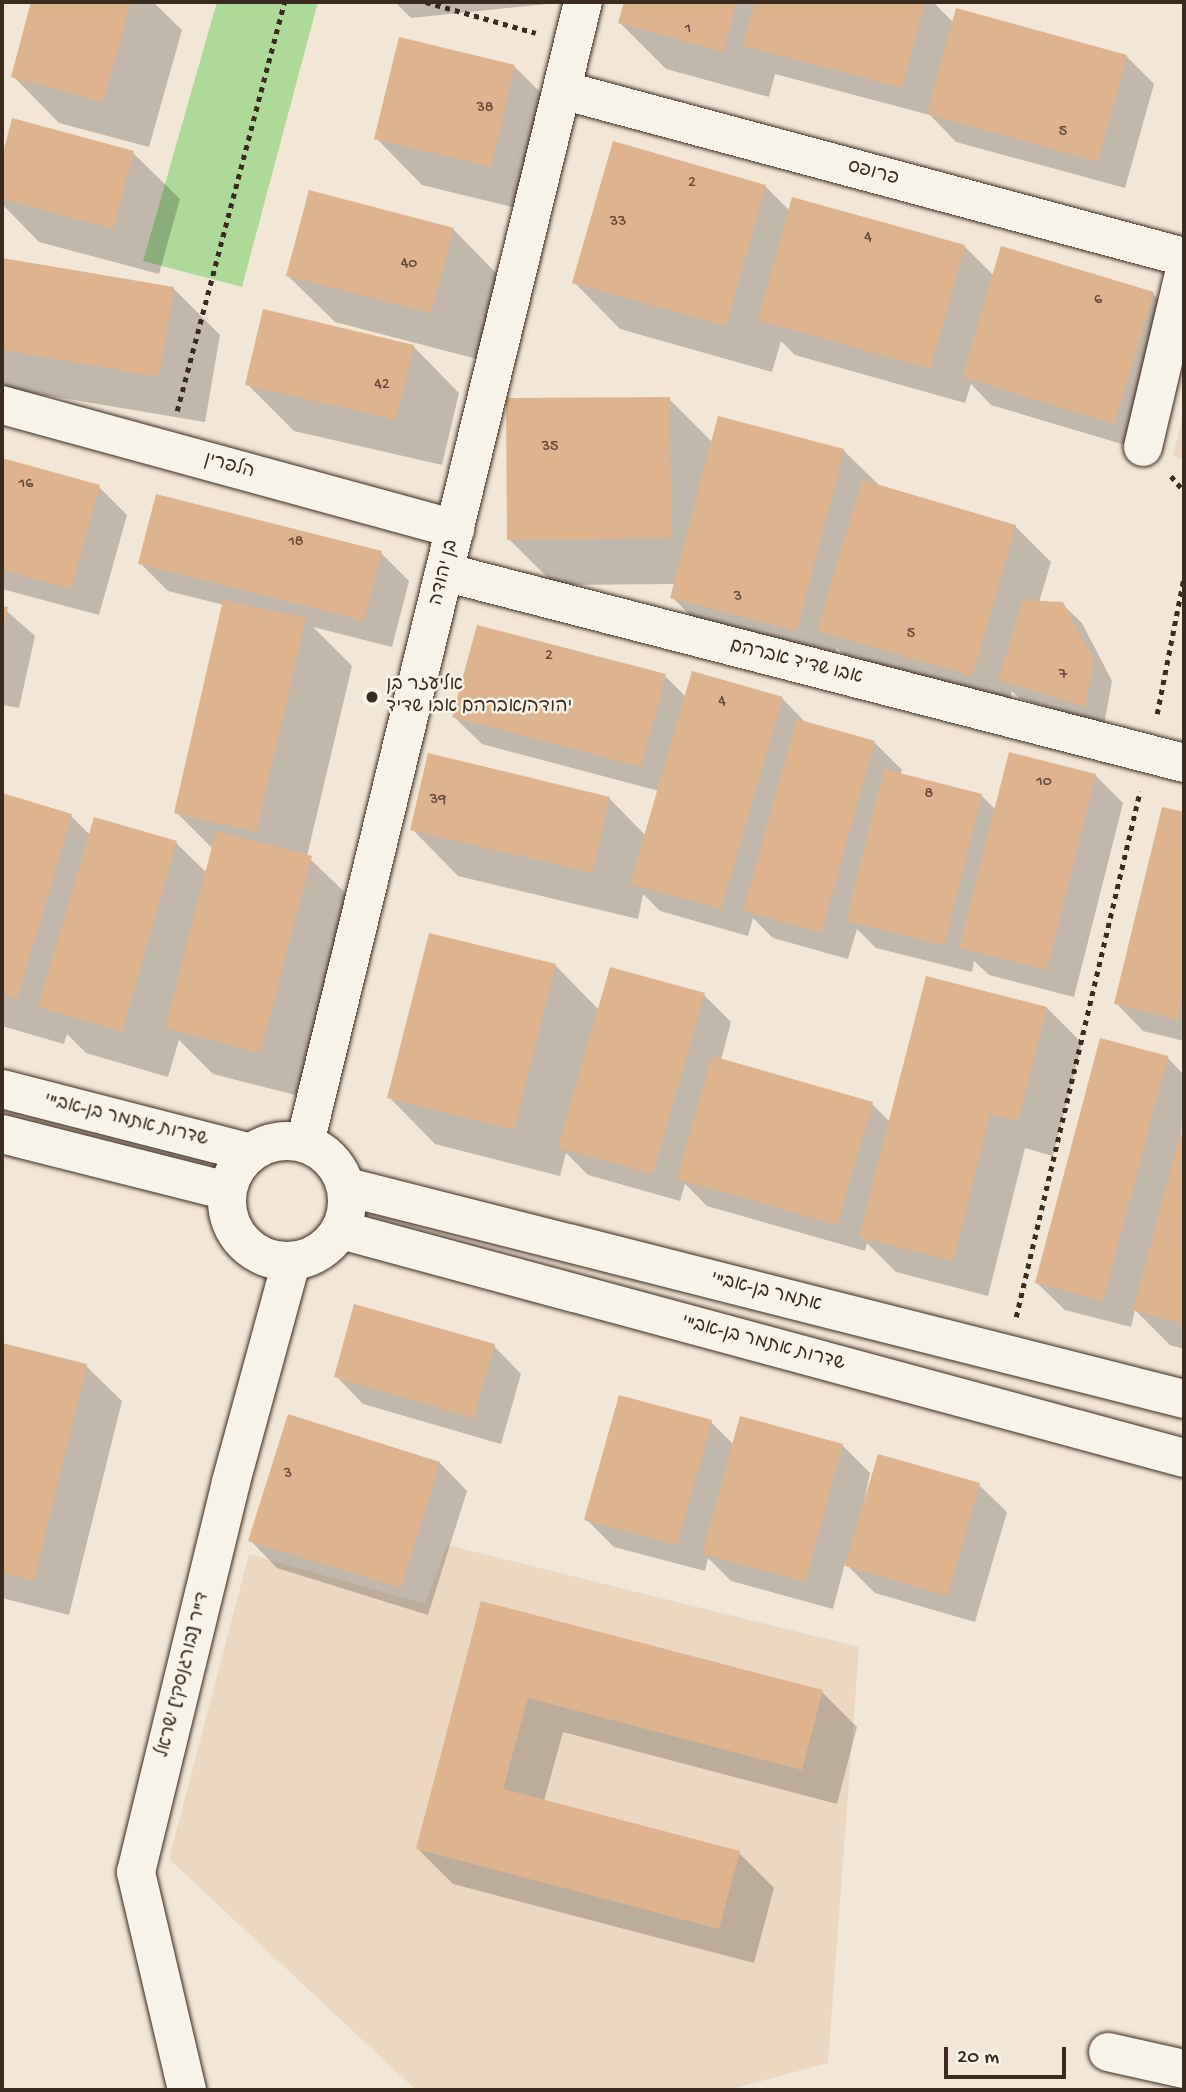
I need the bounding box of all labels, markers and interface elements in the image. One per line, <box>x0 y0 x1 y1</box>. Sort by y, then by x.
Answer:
house number: 1 <box>685 20 691 40</box>
house number: 38 <box>476 99 494 119</box>
house number: 5 <box>1059 123 1067 143</box>
street label: פרופס <box>845 156 901 192</box>
house number: 2 <box>688 174 696 194</box>
house number: 33 <box>610 213 626 233</box>
house number: 4 <box>864 229 872 249</box>
house number: 40 <box>401 255 417 275</box>
house number: 6 <box>1094 291 1102 311</box>
house number: 42 <box>374 376 390 396</box>
house number: 35 <box>542 438 558 458</box>
street label: הלפרין <box>201 449 257 485</box>
house number: 16 <box>19 475 33 495</box>
house number: 18 <box>288 533 304 553</box>
street label: בן יהודה <box>426 538 464 608</box>
house number: 3 <box>734 588 742 608</box>
house number: 5 <box>907 625 915 645</box>
street label: אבו שדיד אברהם <box>727 635 865 691</box>
house number: 2 <box>545 647 553 667</box>
house number: 7 <box>1059 666 1067 686</box>
place label: אליעזר בן יהודה/אברהם אבו שדיד <box>386 675 572 719</box>
marker: אליעזר בן יהודה/אברהם אבו שדיד <box>364 689 380 705</box>
house number: 4 <box>718 693 726 713</box>
house number: 10 <box>1036 773 1052 793</box>
house number: 8 <box>925 785 933 805</box>
house number: 39 <box>430 791 446 811</box>
street label: שדרות אתמר בן-אב"י <box>42 1090 210 1152</box>
street label: אתמר בן-אב"י <box>708 1268 824 1318</box>
street label: שדרות אתמר בן-אב"י <box>679 1311 847 1377</box>
house number: 3 <box>284 1465 292 1485</box>
street label: ד"ר [בורגנסקי] ישראל <box>152 1590 216 1760</box>
scale bar <box>948 2032 1070 2076</box>
text: 20 m <box>957 2046 999 2071</box>

